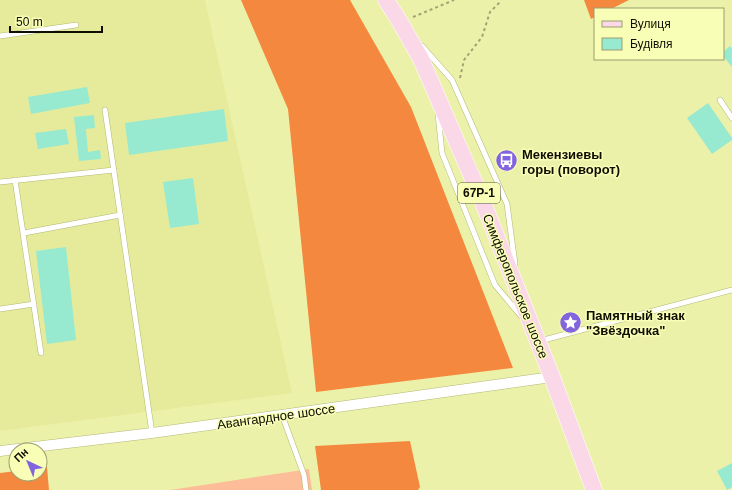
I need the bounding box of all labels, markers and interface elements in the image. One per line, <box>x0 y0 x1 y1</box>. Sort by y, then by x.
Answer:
scale bar <box>10 8 102 34</box>
legend <box>594 8 724 60</box>
text: 50 m <box>16 15 43 29</box>
text: Вулиця <box>630 17 671 31</box>
text: Будівля <box>630 37 672 51</box>
place label: Мекензиевы горы (поворот) <box>522 147 620 177</box>
bus stop icon: Мекензиевы горы (поворот) <box>493 148 519 174</box>
road number: 67Р-1 <box>458 183 500 203</box>
street label: Симферопольское шоссе <box>480 212 551 361</box>
place label: Памятный знак "Звёздочка" <box>586 308 685 338</box>
place icon: Памятный знак "Звёздочка" <box>558 309 584 335</box>
street label: Авангардное шоссе <box>216 401 336 432</box>
north arrow <box>8 442 48 482</box>
text: Пн <box>12 445 30 464</box>

